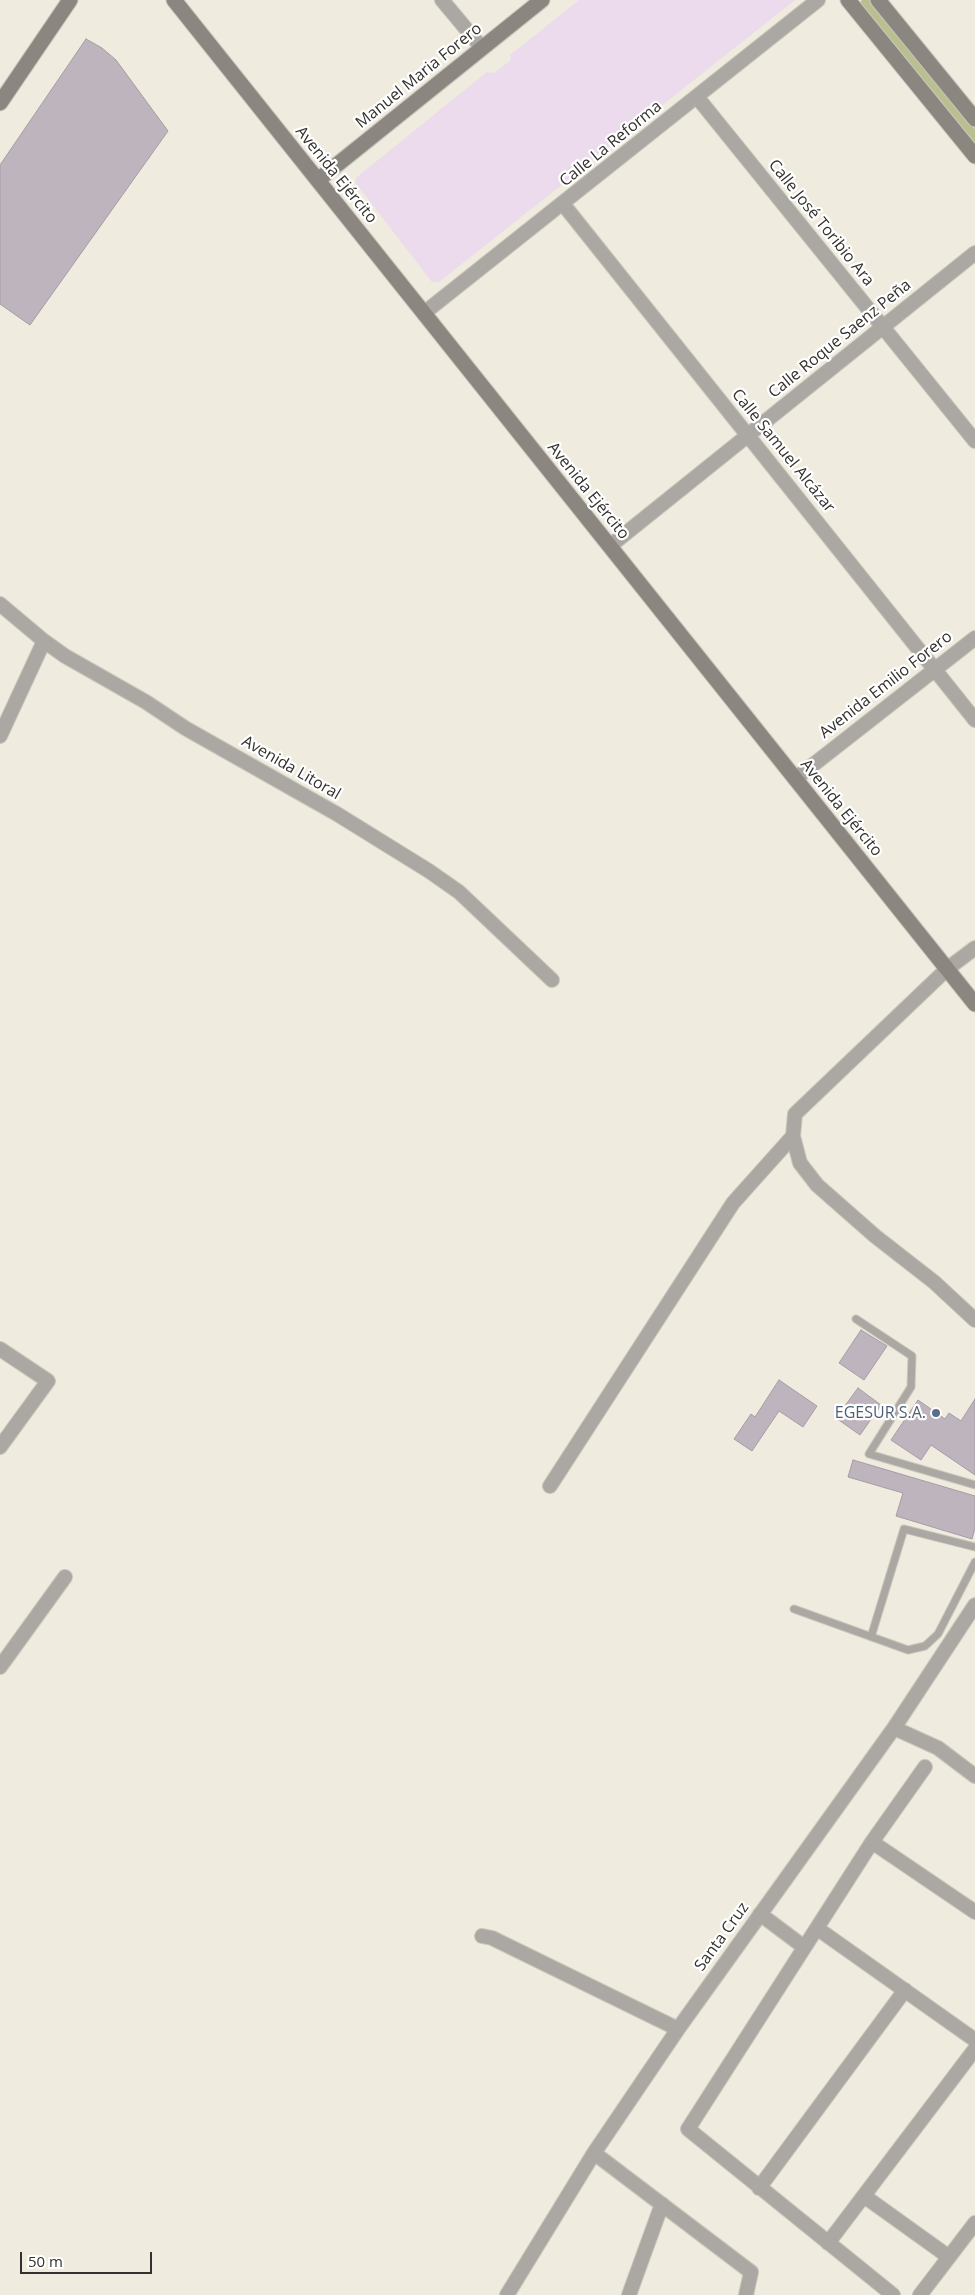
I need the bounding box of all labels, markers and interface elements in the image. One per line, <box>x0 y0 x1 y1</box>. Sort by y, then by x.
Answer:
street label: Manuel Maria Forero <box>352 19 486 133</box>
street label: Calle La Reforma <box>556 97 666 191</box>
street label: Avenida Ejército <box>291 123 381 227</box>
street label: Calle José Toribio Ara <box>764 156 878 290</box>
street label: Calle Roque Saenz Peña <box>765 276 915 402</box>
street label: Calle Samuel Alcázar <box>727 385 839 517</box>
street label: Avenida Ejército <box>543 439 633 543</box>
street label: Avenida Emilio Forero <box>816 627 956 743</box>
street label: Avenida Litoral <box>238 732 344 804</box>
street label: Avenida Ejército <box>796 756 886 860</box>
place label: EGESUR S.A. <box>835 1403 926 1423</box>
marker: EGESUR S.A. <box>930 1407 942 1419</box>
street label: Santa Cruz <box>691 1899 753 1975</box>
scale bar <box>22 2242 155 2274</box>
text: 50 m <box>28 2251 63 2271</box>

